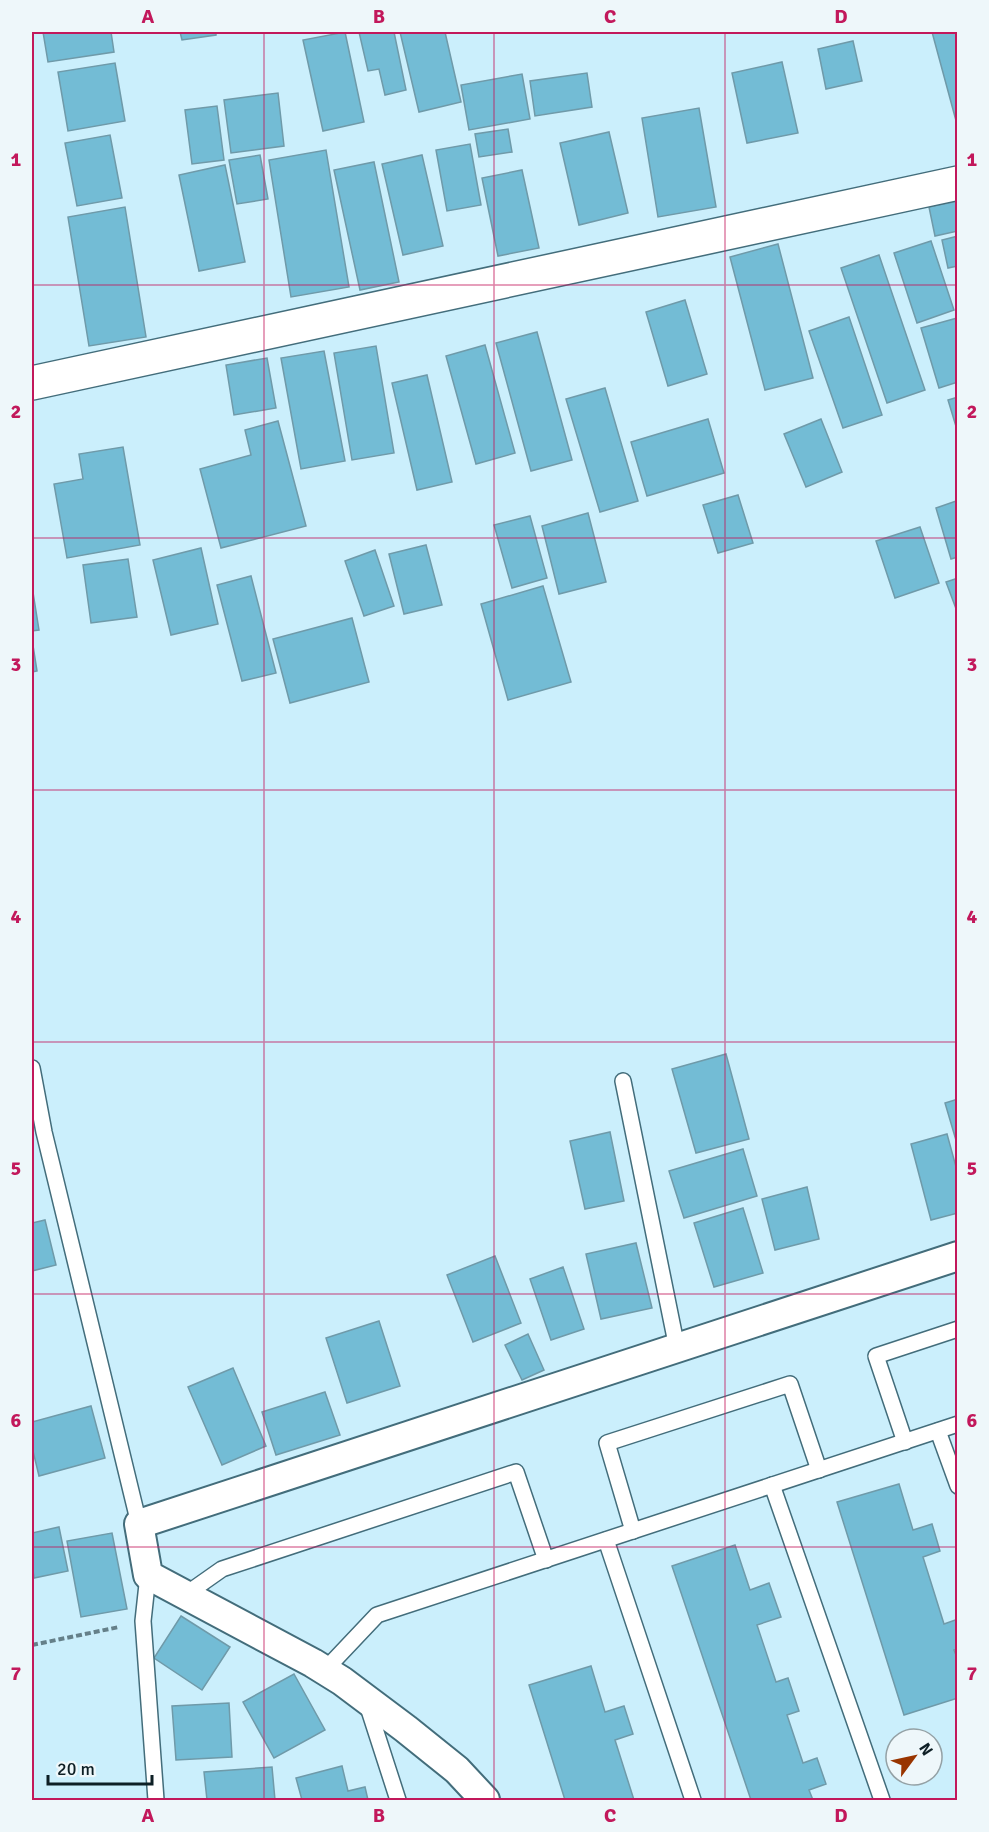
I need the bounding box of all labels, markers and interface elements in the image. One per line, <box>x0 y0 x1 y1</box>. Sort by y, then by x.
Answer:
text: A <box>142 4 155 29</box>
text: B <box>373 4 385 29</box>
text: C <box>604 4 616 29</box>
text: D <box>834 4 848 29</box>
text: 1 <box>11 147 22 172</box>
text: 1 <box>967 147 978 172</box>
text: 2 <box>11 399 21 424</box>
text: 2 <box>967 399 977 424</box>
text: 3 <box>11 652 21 677</box>
text: 3 <box>967 652 977 677</box>
text: 4 <box>11 904 22 929</box>
text: 4 <box>967 904 978 929</box>
text: 5 <box>11 1156 21 1181</box>
text: 5 <box>967 1156 977 1181</box>
text: 6 <box>11 1408 22 1433</box>
text: 6 <box>967 1408 978 1433</box>
text: 7 <box>11 1661 22 1686</box>
text: 7 <box>967 1661 978 1686</box>
north arrow <box>884 1727 944 1787</box>
text: N <box>914 1739 937 1759</box>
scale bar <box>48 1748 152 1786</box>
text: 20 m <box>57 1758 95 1780</box>
text: A <box>142 1803 155 1828</box>
text: B <box>373 1803 385 1828</box>
text: C <box>604 1803 616 1828</box>
text: D <box>834 1803 848 1828</box>

